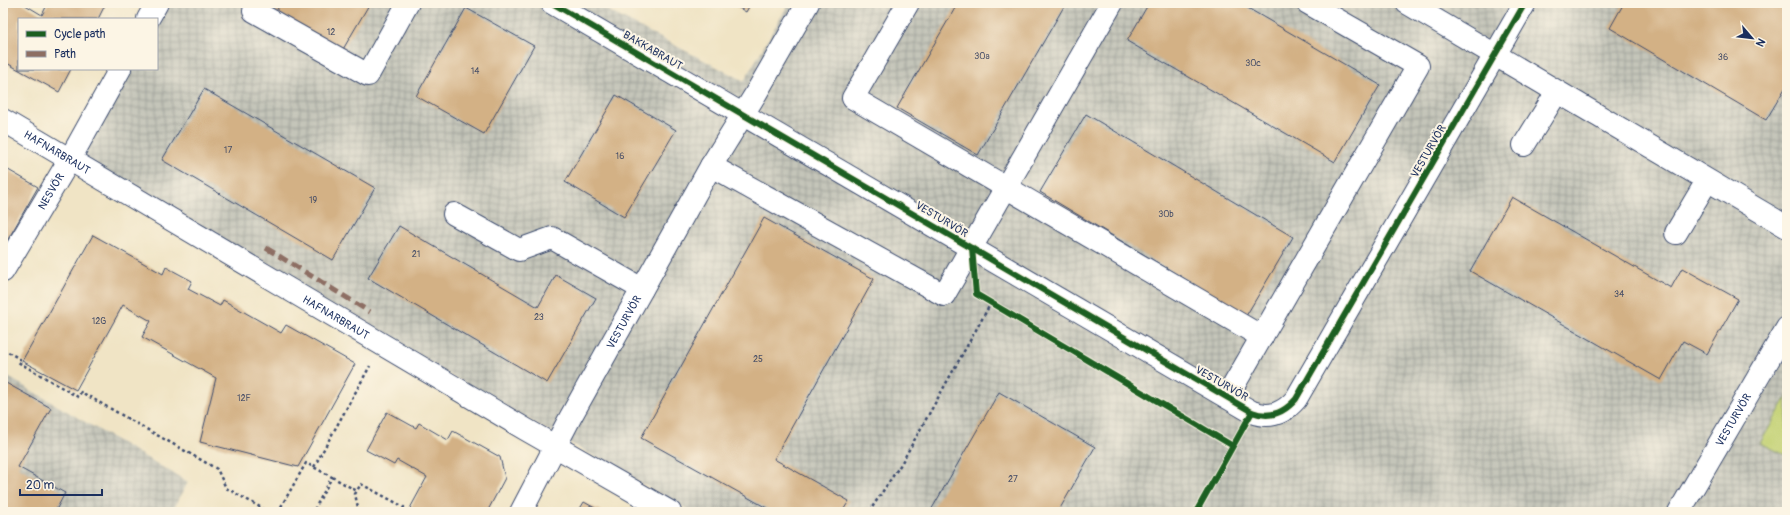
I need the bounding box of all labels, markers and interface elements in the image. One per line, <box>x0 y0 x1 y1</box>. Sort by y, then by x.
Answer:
legend <box>18 18 158 70</box>
north arrow <box>1732 18 1772 58</box>
text: Cycle path <box>54 27 106 42</box>
house number: 12 <box>327 27 335 38</box>
street label: BAKKABRAUT <box>621 28 685 73</box>
text: N <box>1753 36 1768 49</box>
text: Path <box>54 47 76 62</box>
house number: 30a <box>974 51 990 62</box>
house number: 36 <box>1718 52 1728 63</box>
house number: 30c <box>1245 58 1261 69</box>
house number: 14 <box>471 66 480 77</box>
street label: VESTURVÖR <box>1408 123 1449 180</box>
street label: HAFNARBRAUT <box>21 128 92 177</box>
house number: 17 <box>224 145 232 156</box>
house number: 16 <box>616 151 624 162</box>
street label: NESVÖR <box>35 171 67 212</box>
house number: 19 <box>309 195 317 206</box>
street label: VESTURVÖR <box>913 199 970 240</box>
house number: 30b <box>1158 209 1174 220</box>
house number: 21 <box>412 249 420 260</box>
house number: 34 <box>1614 289 1625 300</box>
street label: HAFNARBRAUT <box>300 293 371 342</box>
street label: VESTURVÖR <box>604 293 644 351</box>
house number: 23 <box>534 312 544 323</box>
house number: 12G <box>92 316 106 327</box>
house number: 25 <box>753 354 763 365</box>
street label: VESTURVÖR <box>1193 363 1250 404</box>
street label: VESTURVÖR <box>1713 391 1754 449</box>
house number: 12F <box>237 393 252 404</box>
scale bar <box>20 471 102 497</box>
house number: 27 <box>1008 474 1018 485</box>
text: 20 m <box>26 478 55 493</box>

